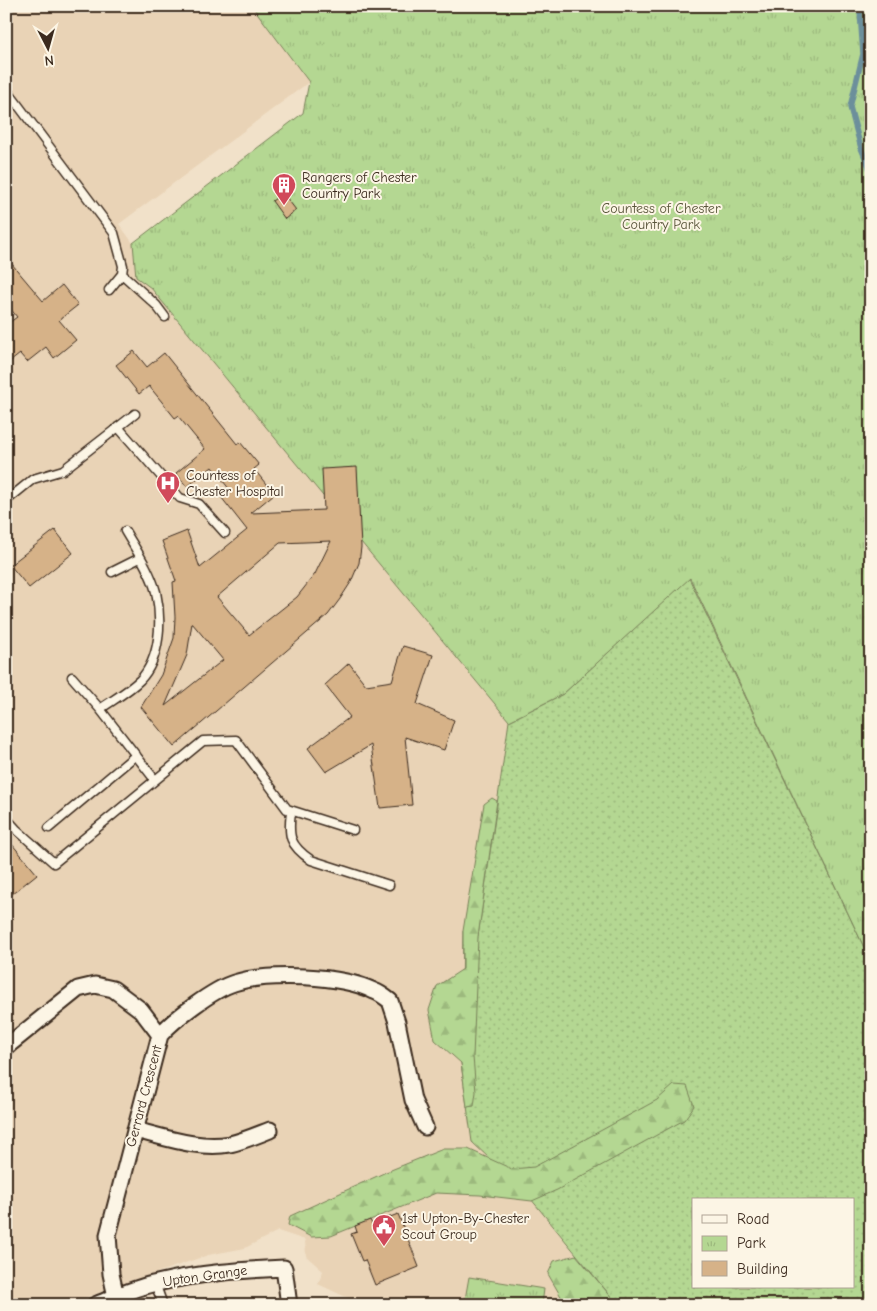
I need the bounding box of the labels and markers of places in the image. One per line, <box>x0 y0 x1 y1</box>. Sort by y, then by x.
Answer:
place label: Rangers of Chester Country Park <box>302 169 417 202</box>
building icon: Rangers of Chester Country Park <box>271 172 297 206</box>
place label: Countess of Chester Hospital <box>186 467 284 500</box>
hospital icon: Countess of Chester Hospital <box>155 470 181 504</box>
place label: 1st Upton-By-Chester Scout Group <box>402 1210 530 1243</box>
public building icon: 1st Upton-By-Chester Scout Group <box>371 1213 397 1247</box>

